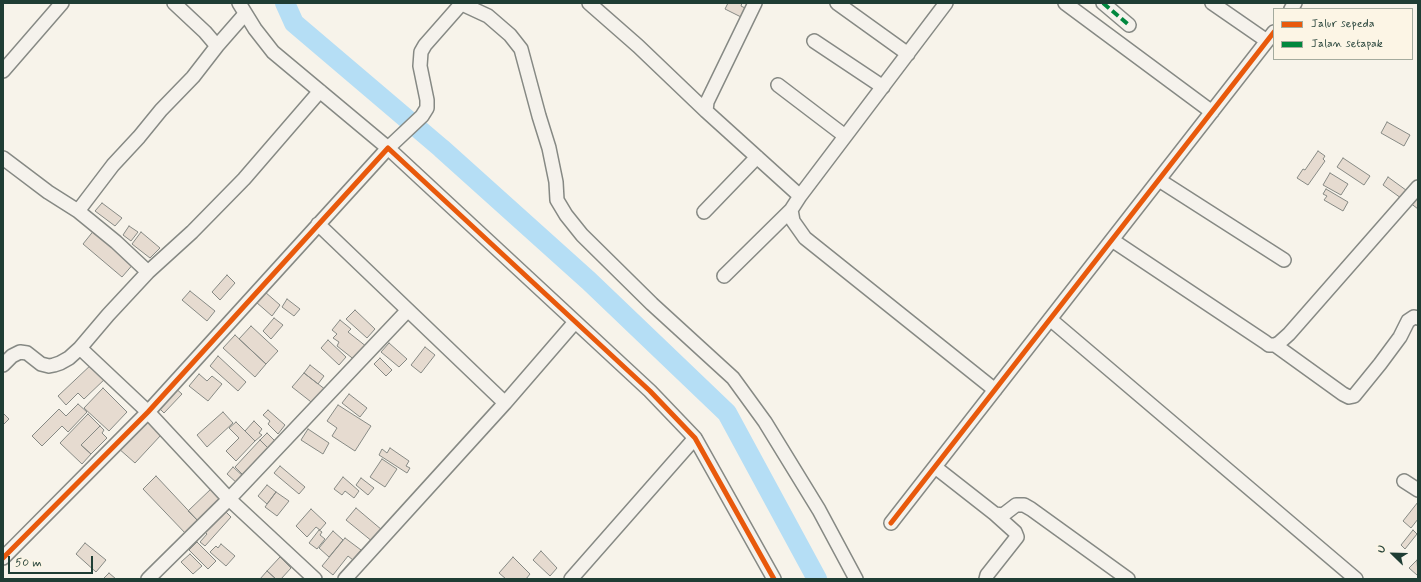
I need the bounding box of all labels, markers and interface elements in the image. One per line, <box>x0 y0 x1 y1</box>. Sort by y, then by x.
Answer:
legend <box>1273 8 1413 60</box>
text: Jalur sepeda <box>1311 16 1375 32</box>
text: Jalan setapak <box>1311 36 1383 52</box>
north arrow <box>1373 534 1413 574</box>
text: U <box>1374 543 1390 555</box>
scale bar <box>10 548 95 574</box>
text: 50 m <box>15 555 42 571</box>

